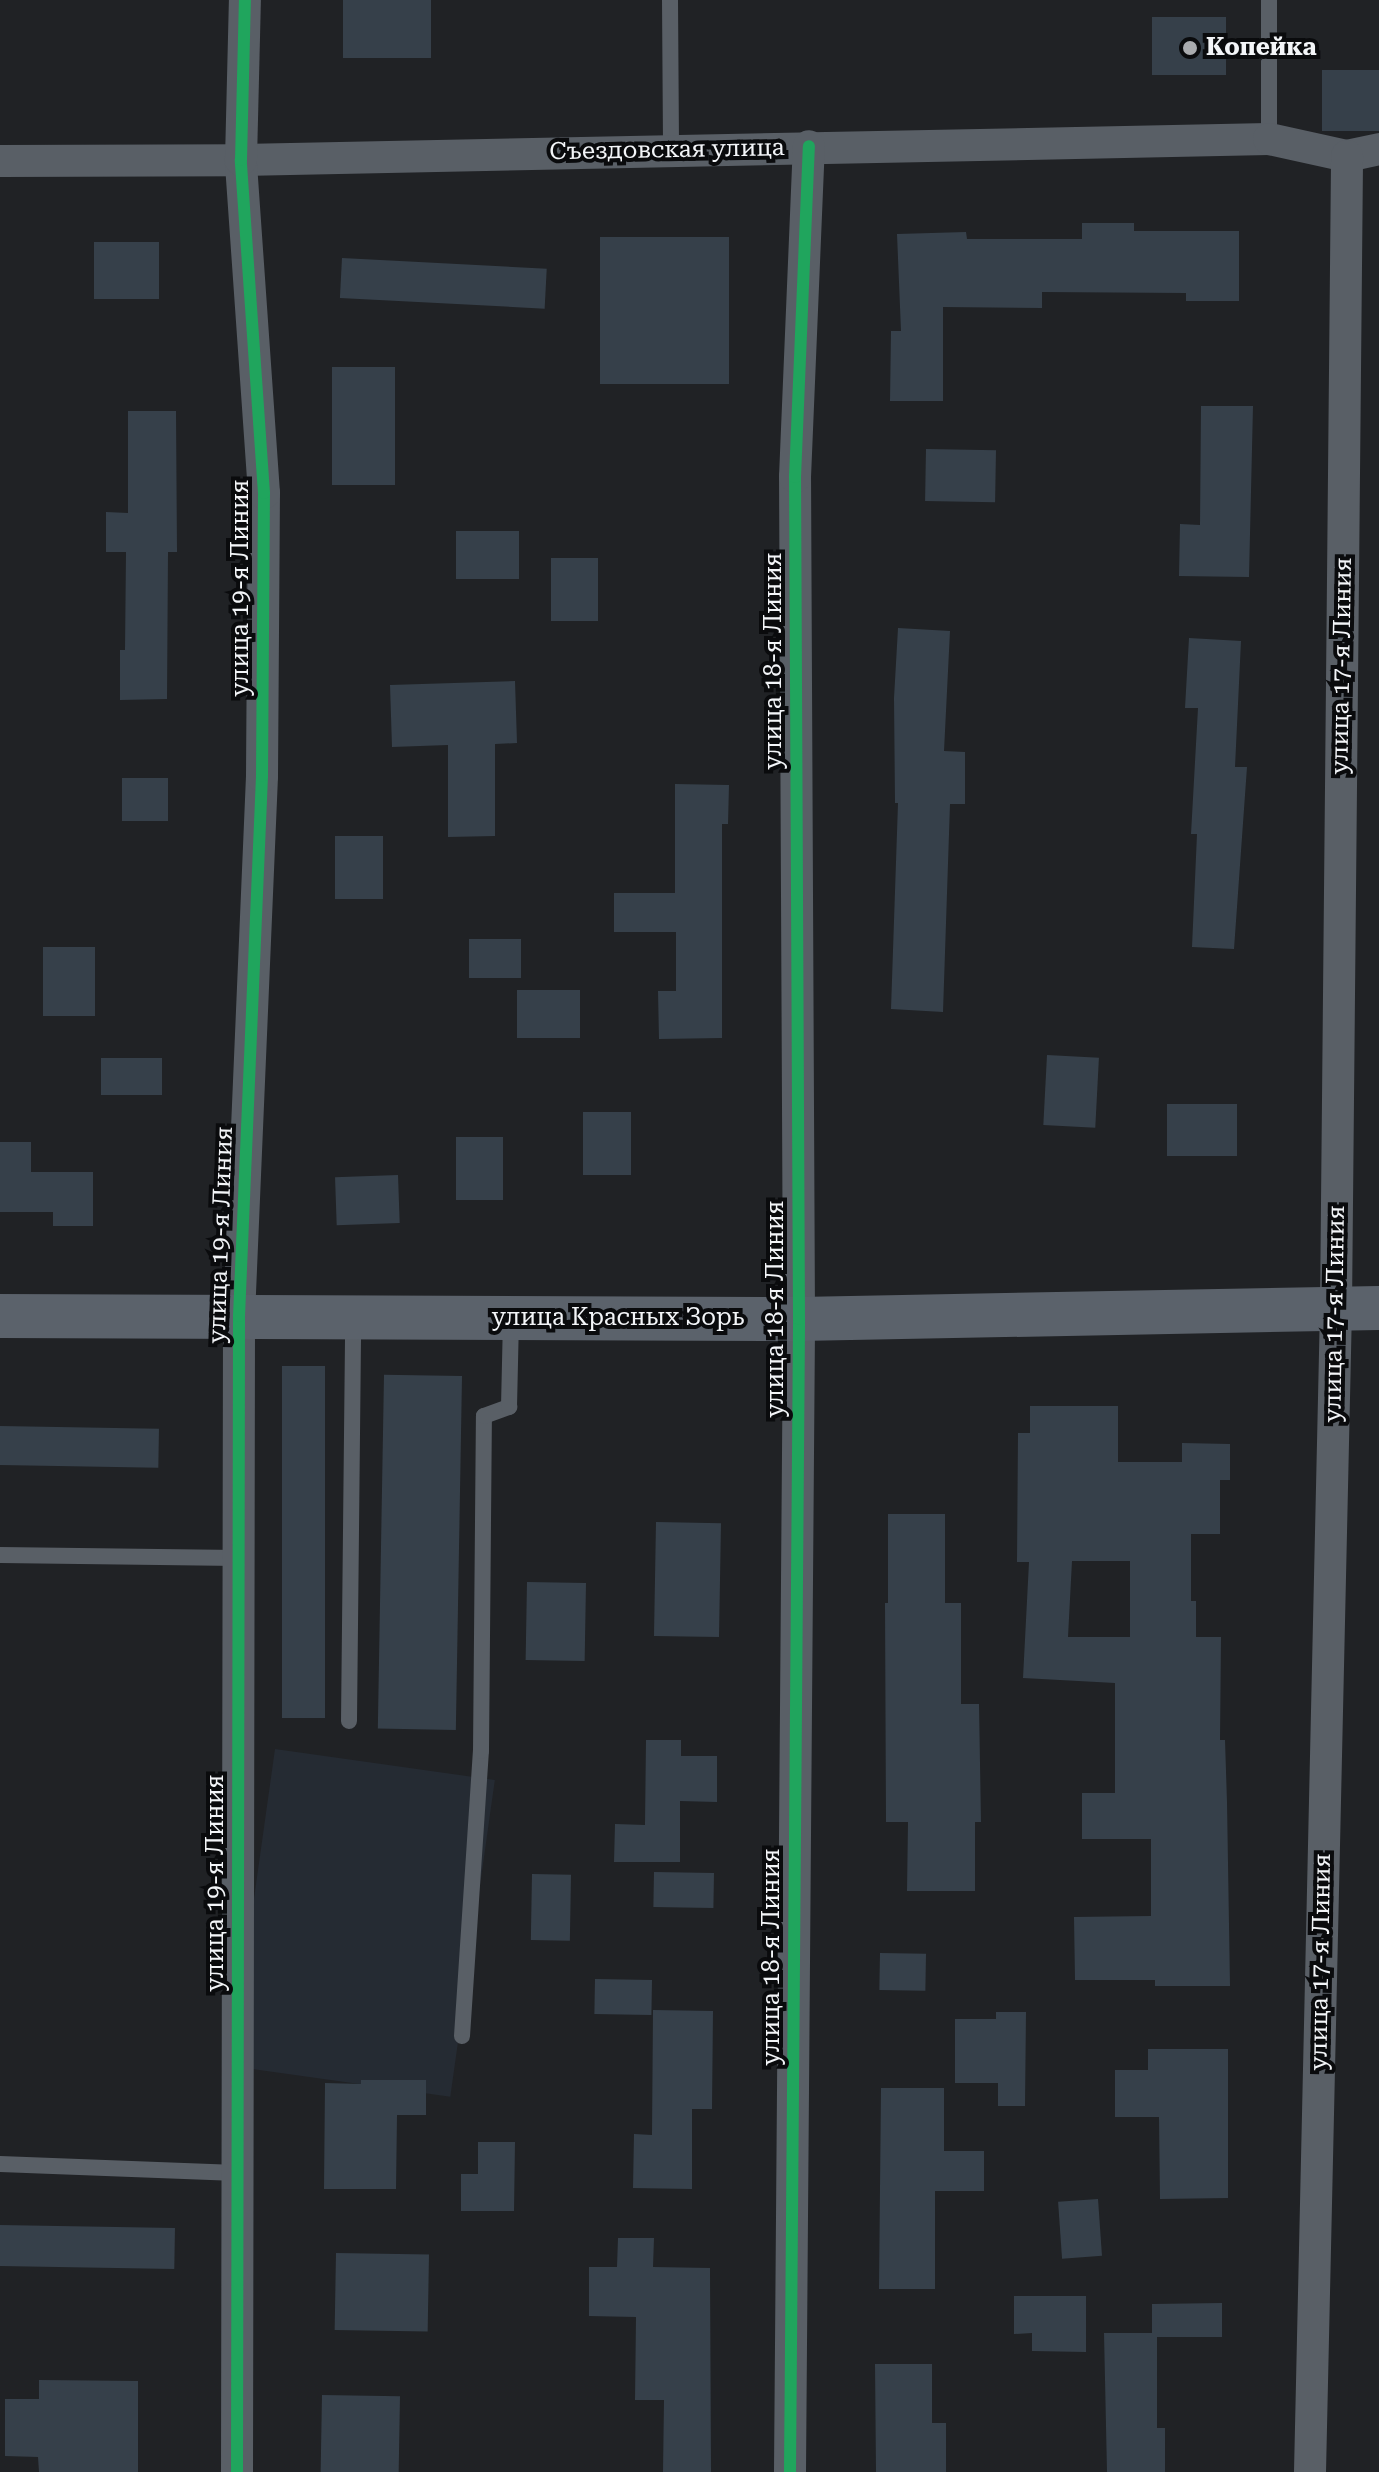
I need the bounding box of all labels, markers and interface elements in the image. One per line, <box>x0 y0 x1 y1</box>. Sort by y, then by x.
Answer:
place label: Копейка <box>1206 34 1317 62</box>
marker: Копейка <box>1181 39 1199 57</box>
street label: Съездовская улица <box>549 134 785 166</box>
street label: улица 19-я Линия <box>227 479 255 697</box>
street label: улица 18-я Линия <box>760 552 788 770</box>
street label: улица 17-я Линия <box>1326 557 1358 775</box>
street label: улица 19-я Линия <box>203 1126 239 1344</box>
street label: улица 18-я Линия <box>762 1200 790 1418</box>
street label: улица 17-я Линия <box>1319 1205 1351 1423</box>
street label: улица Красных Зорь <box>492 1304 744 1332</box>
street label: улица 19-я Линия <box>202 1774 230 1992</box>
street label: улица 18-я Линия <box>758 1848 786 2066</box>
street label: улица 17-я Линия <box>1305 1853 1337 2071</box>

